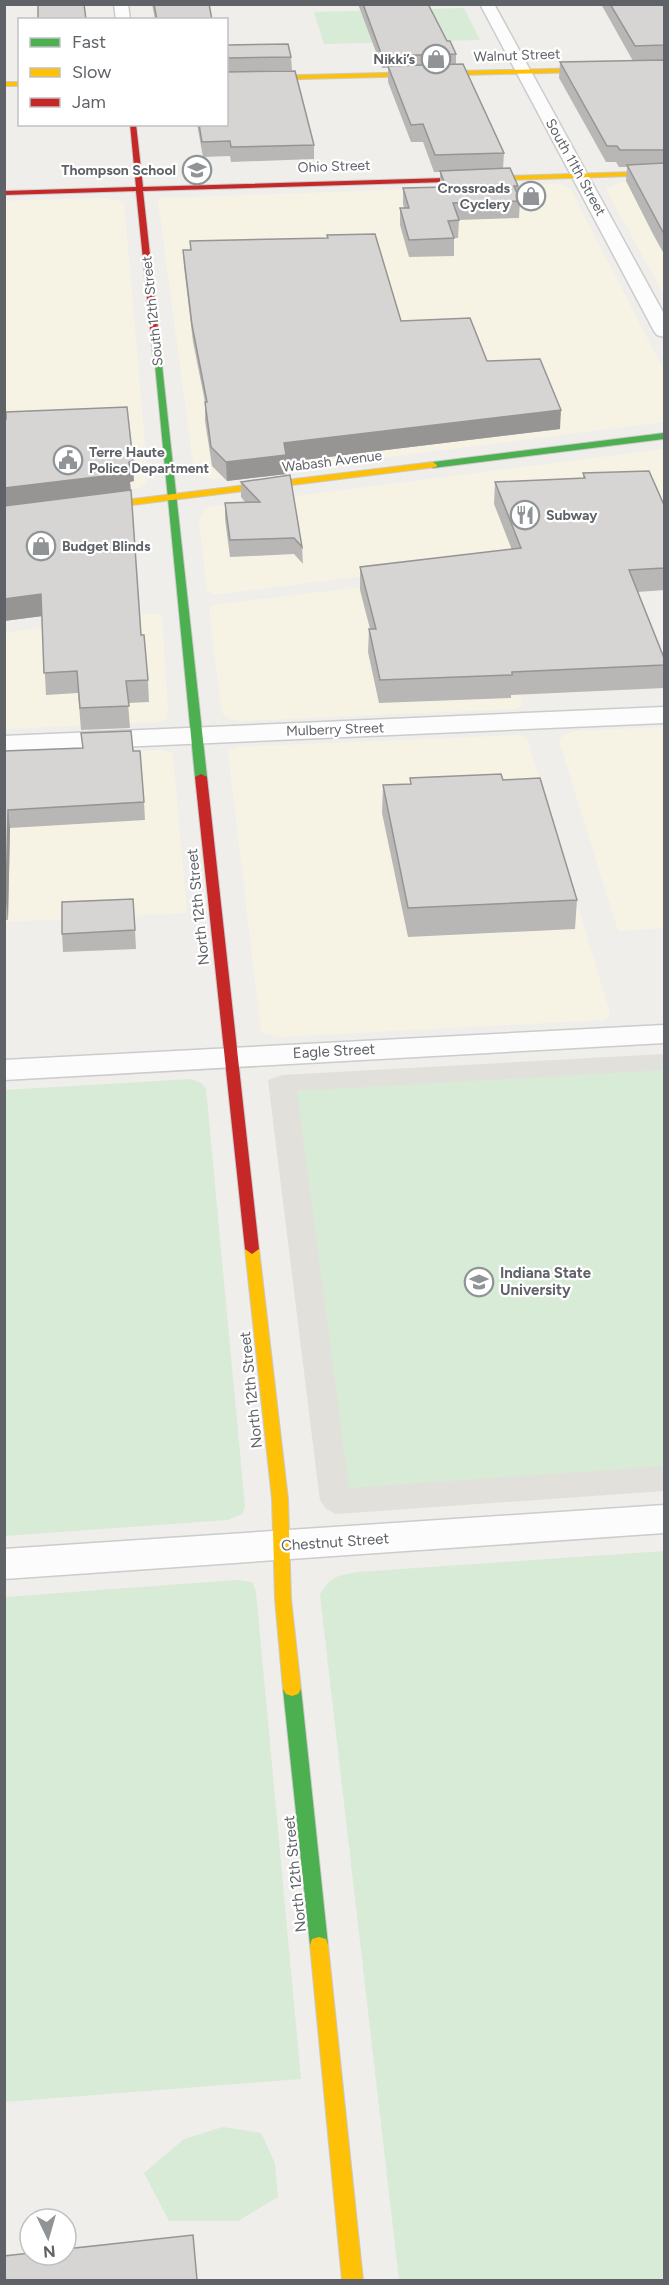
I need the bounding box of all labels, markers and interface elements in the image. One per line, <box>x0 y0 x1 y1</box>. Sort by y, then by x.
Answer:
legend <box>18 18 228 126</box>
text: Fast <box>72 31 106 53</box>
shop icon: Nikki’s <box>420 43 452 75</box>
street label: Walnut Street <box>473 45 561 66</box>
place label: Nikki’s <box>373 51 415 68</box>
text: Slow <box>72 61 111 83</box>
text: Jam <box>72 91 106 113</box>
street label: South 11th Street <box>542 116 609 219</box>
school or university icon: Thompson School <box>181 154 213 186</box>
street label: Ohio Street <box>297 157 371 176</box>
place label: Thompson School <box>61 162 176 179</box>
place label: Crossroads Cyclery <box>438 180 511 213</box>
shop icon: Crossroads Cyclery <box>515 180 547 212</box>
street label: South 12th Street <box>138 255 167 367</box>
public building icon: Terre Haute Police Department <box>52 444 84 476</box>
place label: Terre Haute Police Department <box>89 444 210 477</box>
street label: Wabash Avenue <box>281 447 383 476</box>
restaurant icon: Subway <box>509 499 541 531</box>
place label: Subway <box>546 507 598 524</box>
shop icon: Budget Blinds <box>25 530 57 562</box>
place label: Budget Blinds <box>62 538 151 555</box>
street label: Mulberry Street <box>286 719 384 740</box>
street label: North 12th Street <box>183 847 213 966</box>
street label: Eagle Street <box>292 1040 376 1062</box>
place label: Indiana State University <box>500 1264 592 1299</box>
school or university icon: Indiana State University <box>463 1266 495 1298</box>
street label: North 12th Street <box>236 1330 266 1449</box>
street label: Chestnut Street <box>280 1529 390 1555</box>
street label: North 12th Street <box>280 1814 310 1933</box>
north arrow <box>18 2207 78 2267</box>
text: N <box>42 2241 56 2261</box>

